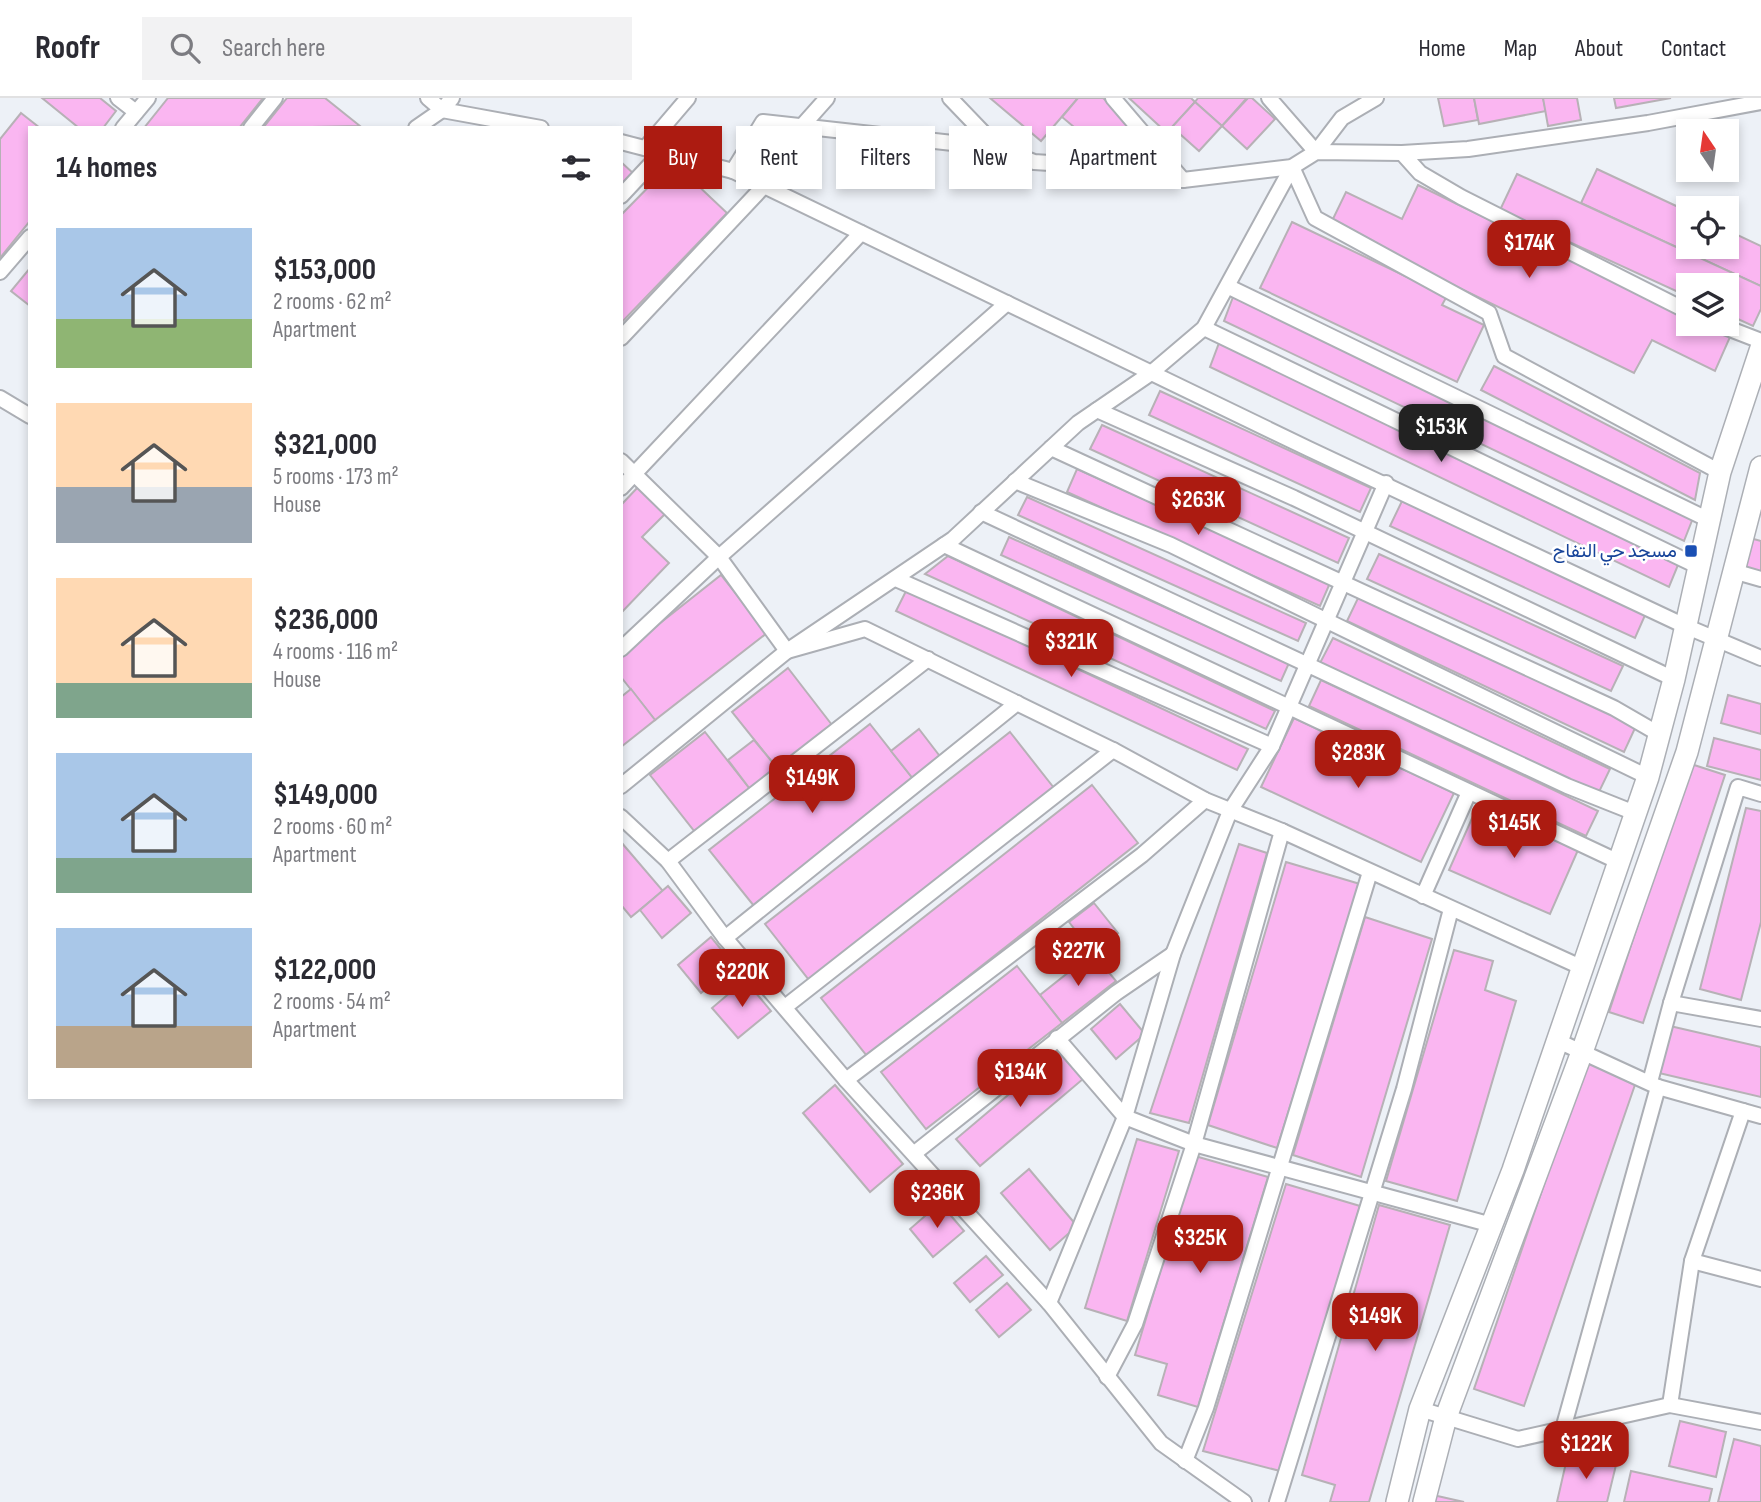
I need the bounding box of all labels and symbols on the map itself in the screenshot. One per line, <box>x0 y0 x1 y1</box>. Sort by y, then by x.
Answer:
north arrow <box>1676 119 1740 182</box>
pin: $174K <box>1480 220 1578 280</box>
pin: $153K <box>1392 404 1490 464</box>
pin: $263K <box>1149 478 1247 537</box>
place label: مسجد حي التفاح <box>1553 540 1677 566</box>
marker: مسجد حي التفاح <box>1683 543 1699 559</box>
pin: $321K <box>1022 620 1120 679</box>
pin: $283K <box>1309 730 1407 790</box>
pin: $149K <box>763 756 861 815</box>
pin: $145K <box>1465 800 1563 860</box>
pin: $227K <box>1029 928 1127 988</box>
pin: $220K <box>693 950 791 1009</box>
pin: $134K <box>971 1049 1069 1109</box>
pin: $236K <box>888 1170 986 1230</box>
pin: $325K <box>1151 1216 1249 1275</box>
pin: $149K <box>1326 1294 1424 1353</box>
pin: $122K <box>1537 1422 1635 1481</box>

